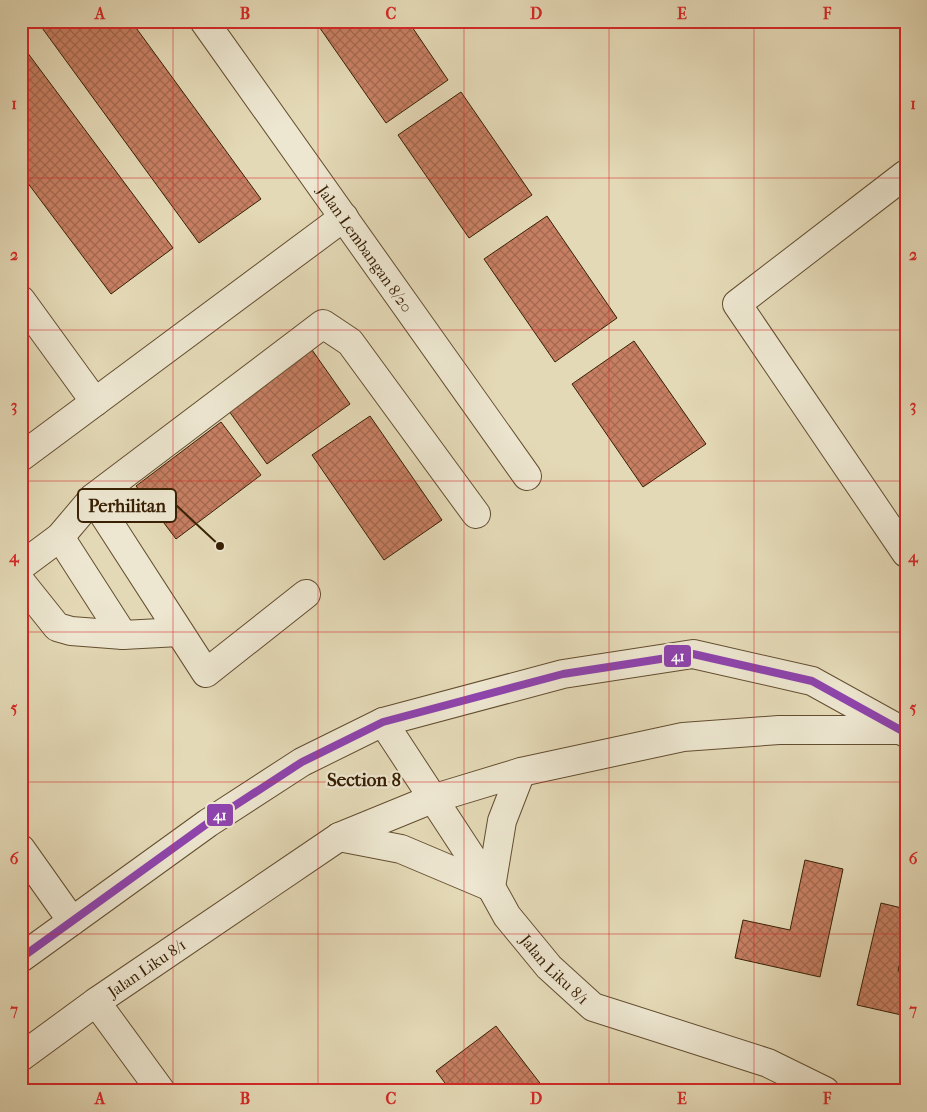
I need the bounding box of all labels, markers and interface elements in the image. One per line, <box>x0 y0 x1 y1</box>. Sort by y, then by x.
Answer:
text: A <box>94 4 106 23</box>
text: B <box>240 4 250 23</box>
text: C <box>386 4 397 23</box>
text: D <box>530 4 542 23</box>
text: E <box>677 4 687 23</box>
text: F <box>822 4 832 23</box>
text: 1 <box>11 94 17 113</box>
text: 1 <box>910 94 916 113</box>
street label: Jalan Lembangan 8/20 <box>312 180 417 316</box>
text: 2 <box>10 245 18 264</box>
text: 2 <box>909 245 917 264</box>
text: 3 <box>11 396 17 416</box>
text: 3 <box>910 396 916 416</box>
callout: Perhilitan <box>78 489 176 522</box>
text: Perhilitan <box>88 496 166 517</box>
text: 4 <box>8 547 20 567</box>
text: 4 <box>907 547 919 567</box>
line badge: 41 <box>663 644 692 668</box>
text: 41 <box>670 648 685 665</box>
text: 5 <box>11 698 18 717</box>
text: 5 <box>910 698 917 717</box>
district label: Section 8 <box>327 769 401 791</box>
line badge: 41 <box>206 803 234 827</box>
text: 41 <box>212 807 227 824</box>
text: 6 <box>10 849 19 868</box>
text: 6 <box>909 849 918 868</box>
street label: Jalan Liku 8/1 <box>515 929 593 1009</box>
street label: Jalan Liku 8/1 <box>102 935 189 1003</box>
text: 7 <box>9 1000 18 1019</box>
text: 7 <box>908 1000 917 1019</box>
text: A <box>94 1089 106 1108</box>
text: B <box>240 1089 250 1108</box>
text: C <box>386 1089 397 1108</box>
text: D <box>530 1089 542 1108</box>
text: E <box>677 1089 687 1108</box>
text: F <box>822 1089 832 1108</box>

